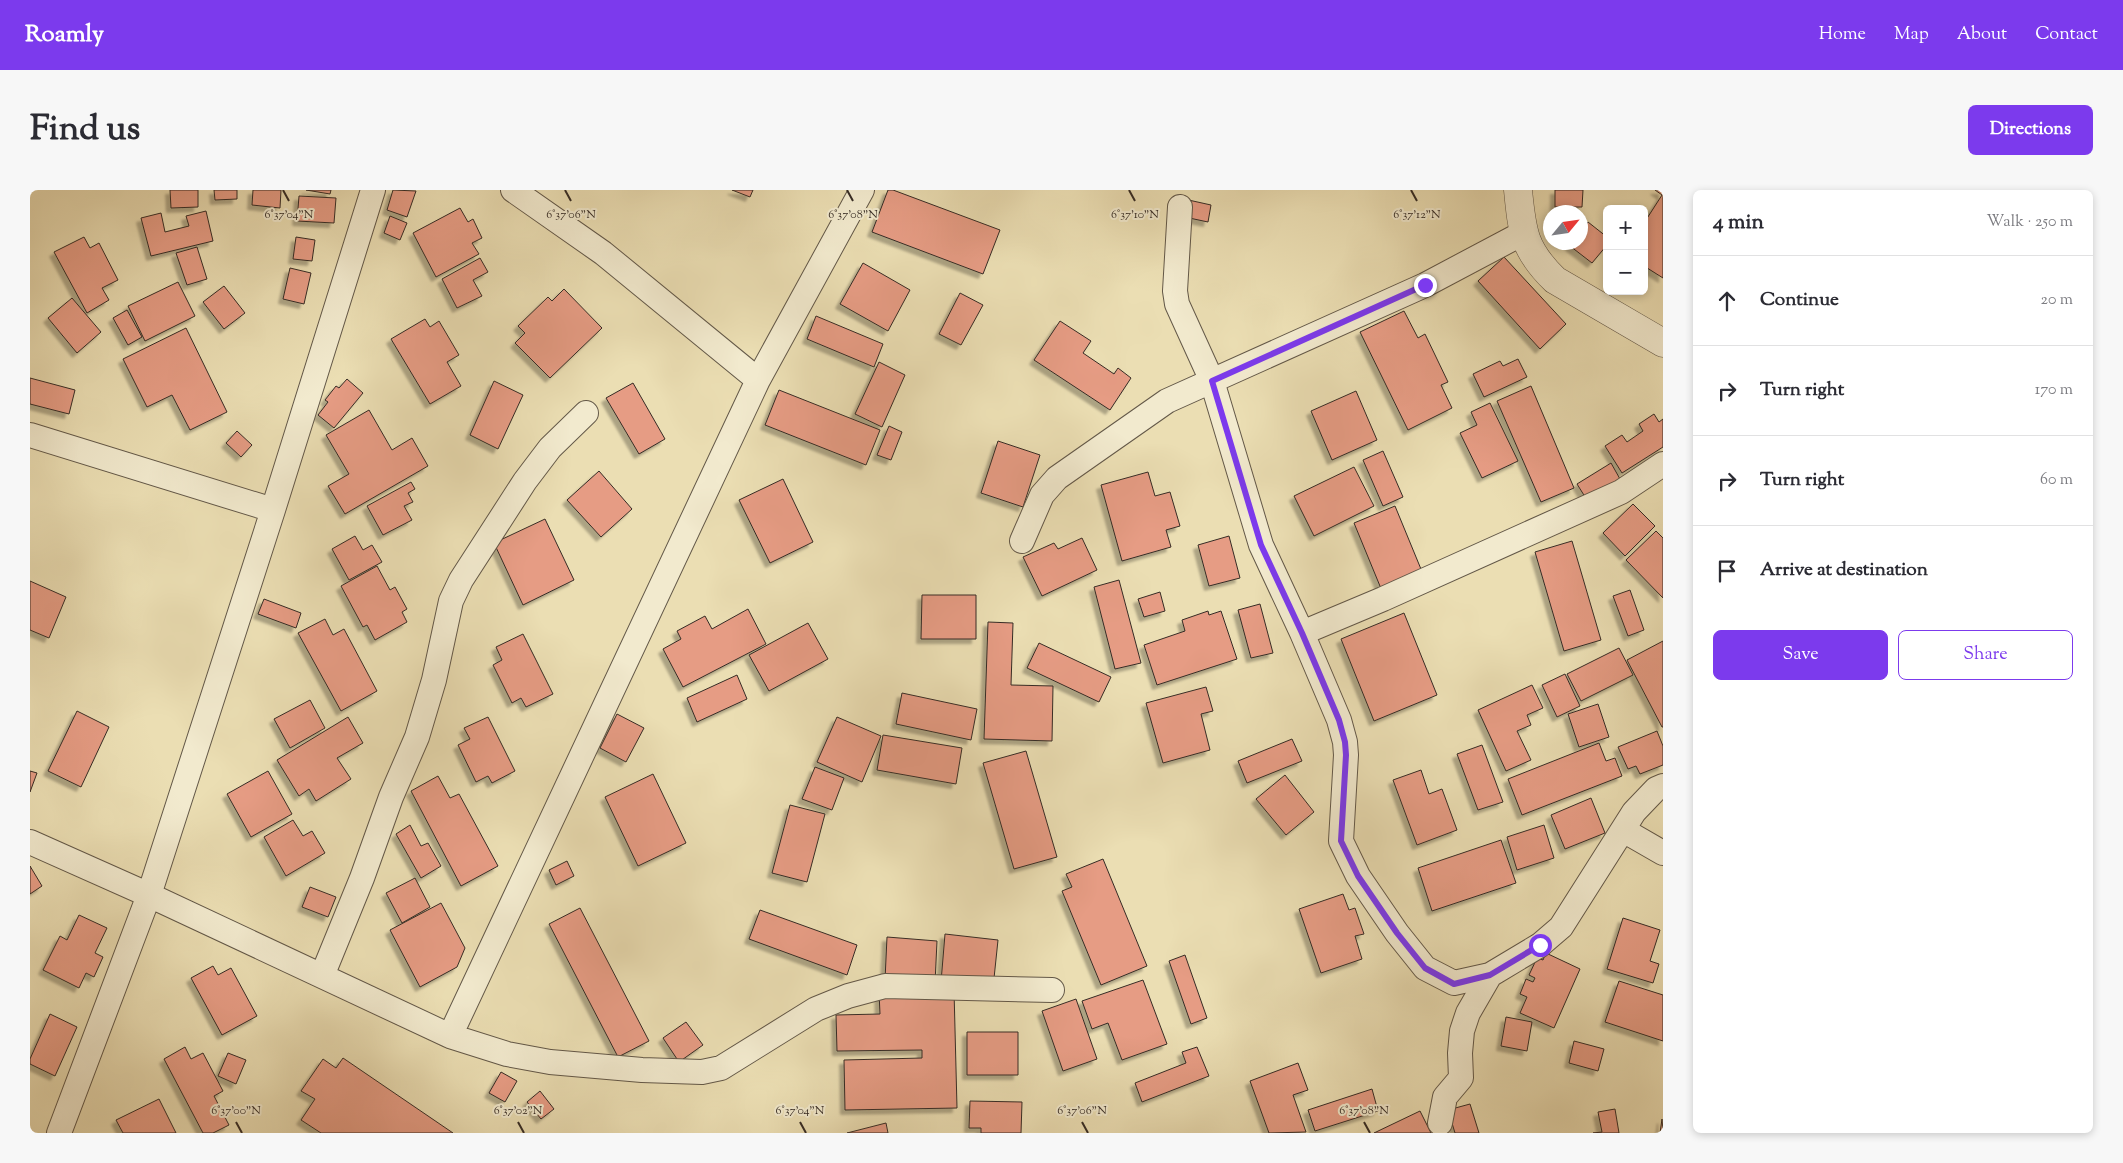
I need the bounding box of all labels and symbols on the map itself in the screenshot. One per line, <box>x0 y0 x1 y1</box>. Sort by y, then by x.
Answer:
north arrow <box>1543 205 1588 250</box>
text: 6°37'04"N <box>265 206 314 224</box>
text: 6°37'06"N <box>546 206 596 224</box>
text: 6°37'08"N <box>828 206 878 224</box>
text: 6°37'10"N <box>1111 206 1159 224</box>
text: 6°37'12"N <box>1393 206 1441 224</box>
route end <box>1414 274 1437 297</box>
route start <box>1529 934 1552 957</box>
text: 6°37'00"N <box>211 1102 261 1120</box>
text: 6°37'02"N <box>494 1102 543 1120</box>
text: 6°37'04"N <box>776 1102 825 1120</box>
text: 6°37'06"N <box>1057 1102 1107 1120</box>
text: 6°37'08"N <box>1339 1102 1389 1120</box>

